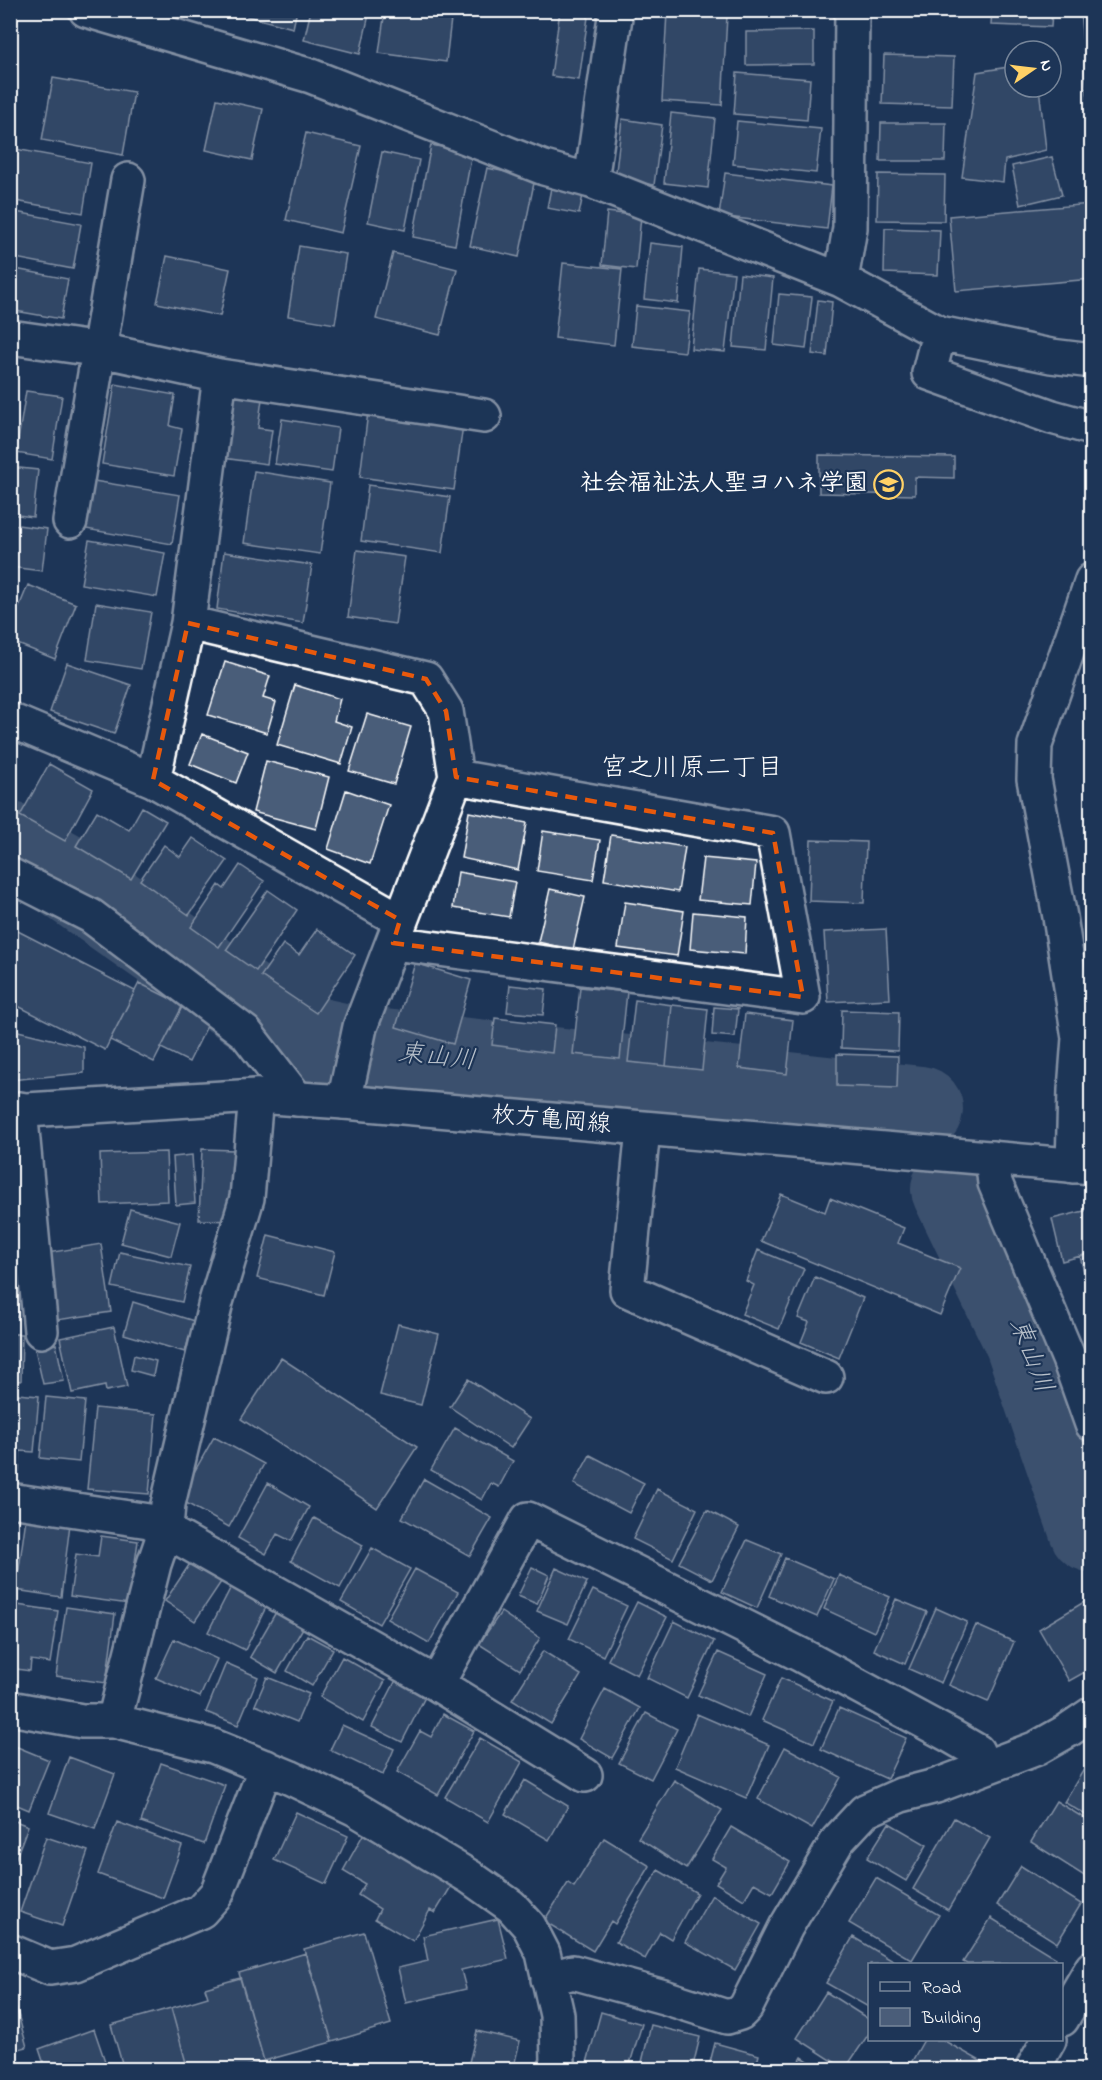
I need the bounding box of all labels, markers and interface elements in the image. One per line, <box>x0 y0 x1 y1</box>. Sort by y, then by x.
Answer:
north arrow <box>1003 39 1063 99</box>
text: N <box>1033 58 1059 74</box>
place label: 社会福祉法人聖ヨハネ学園 <box>580 467 868 502</box>
school or university icon: 社会福祉法人聖ヨハネ学園 <box>873 468 905 500</box>
district label: 宮之川原二丁目 <box>601 750 783 788</box>
water label: 東山川 <box>396 1035 478 1081</box>
street label: 枚方亀岡線 <box>490 1098 612 1144</box>
water label: 東山川 <box>998 1313 1062 1399</box>
legend <box>868 1963 1063 2041</box>
text: Road <box>922 1976 961 2002</box>
text: Building <box>921 2006 981 2033</box>

